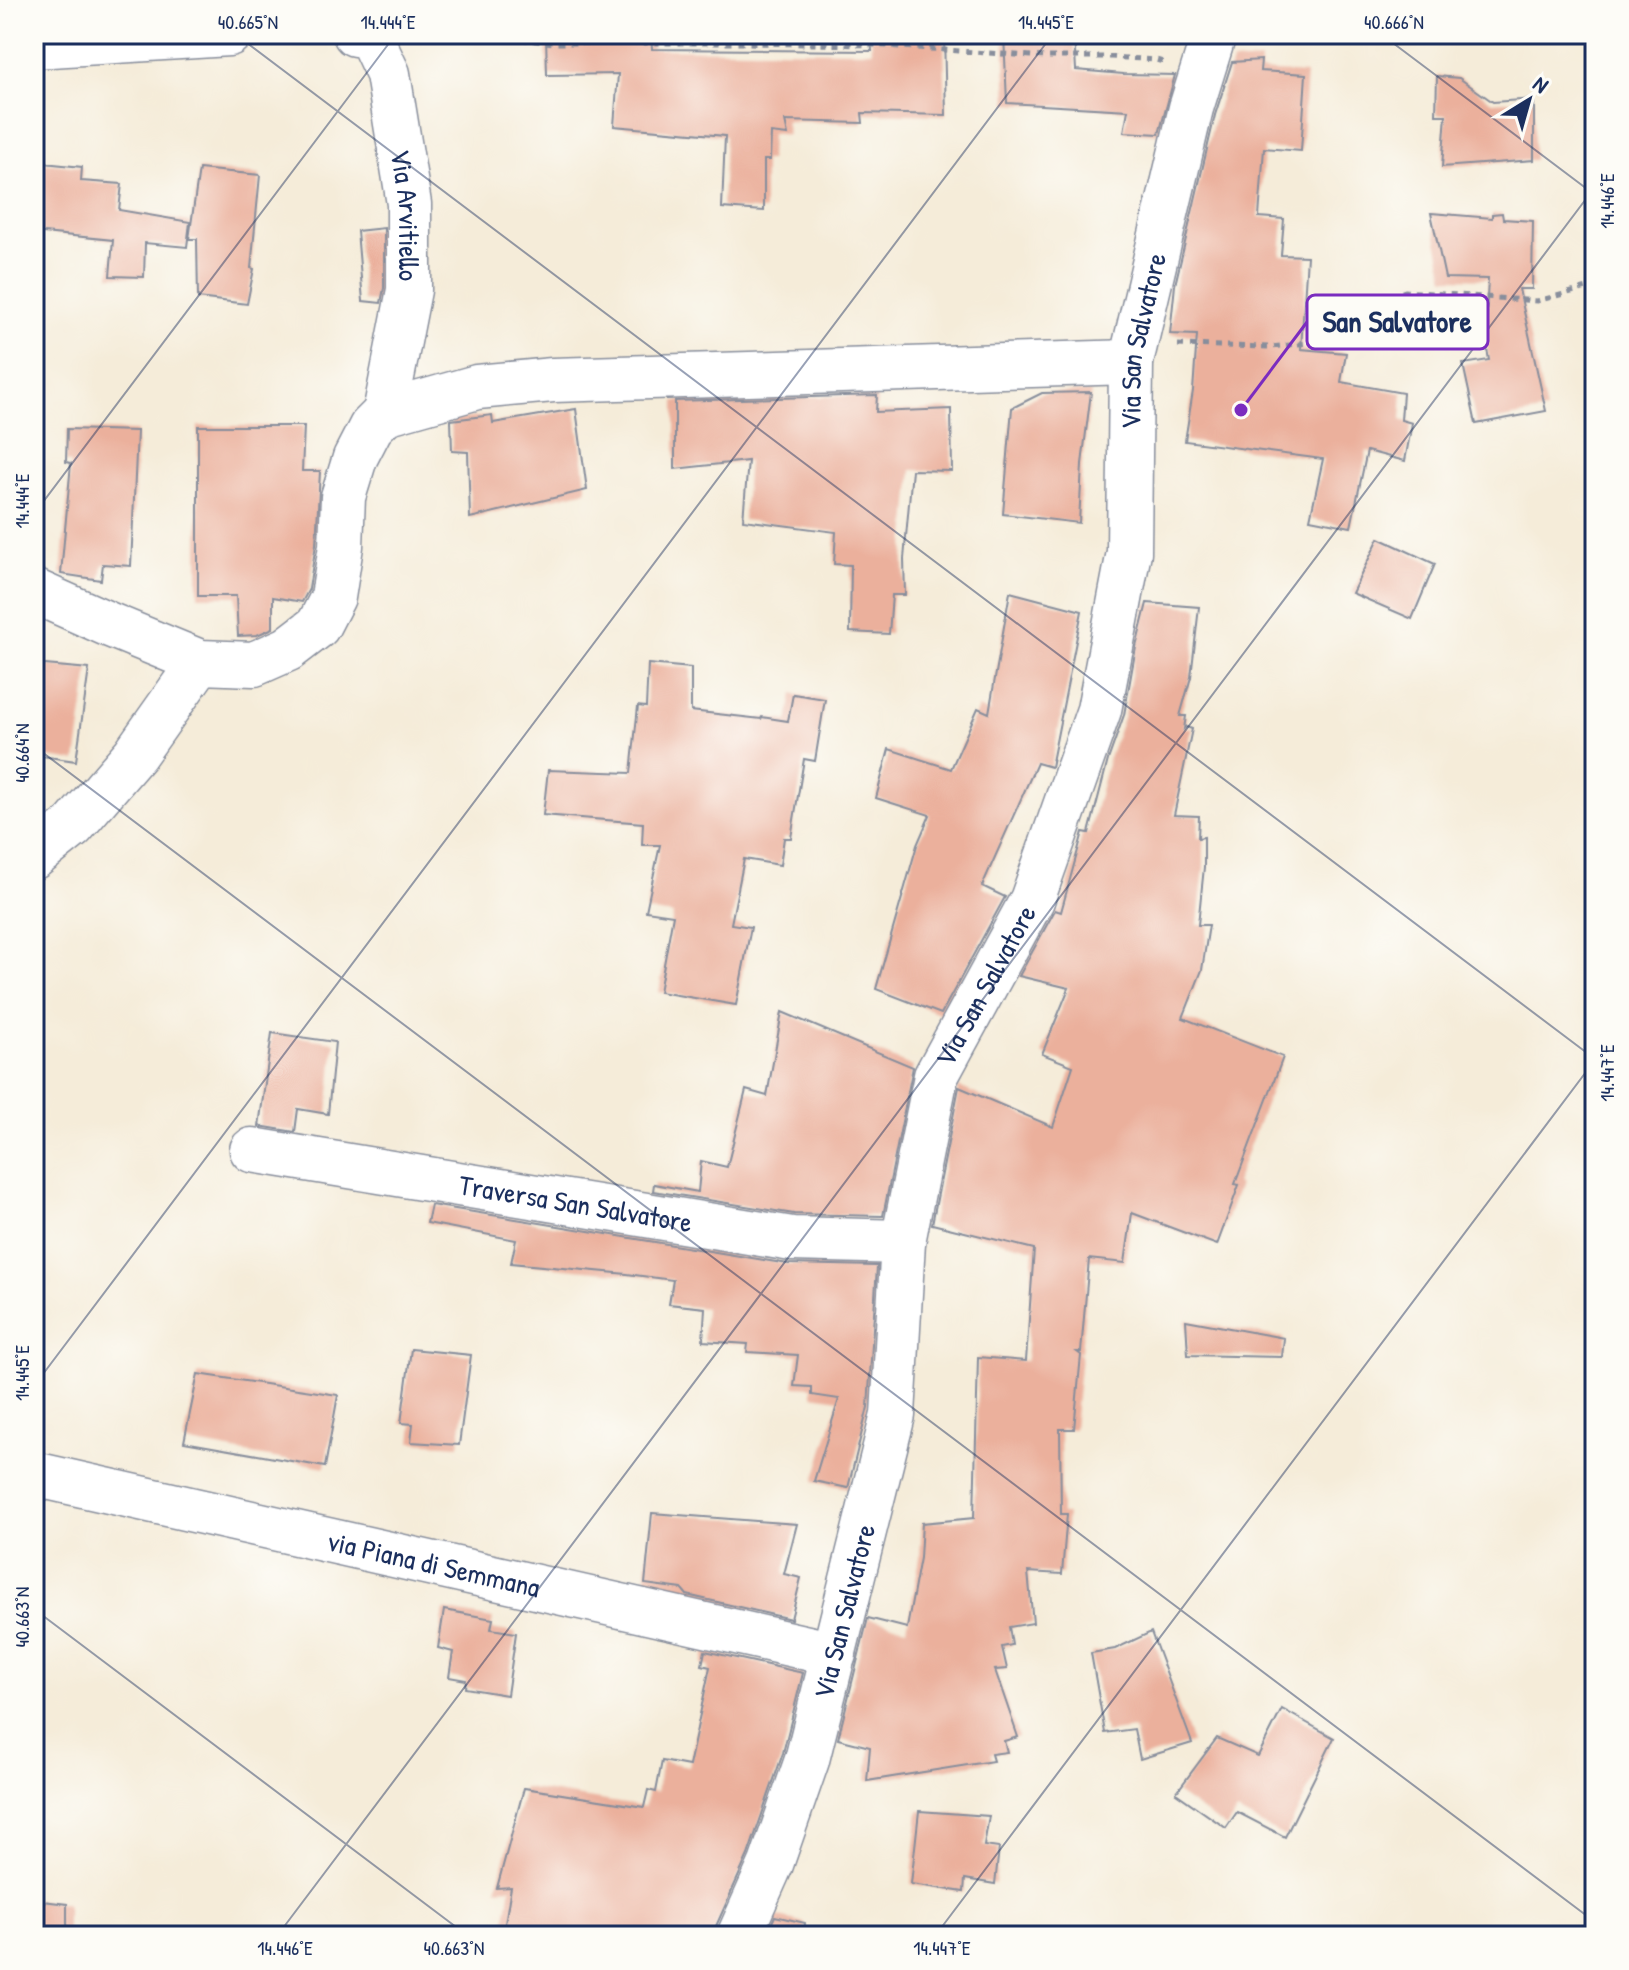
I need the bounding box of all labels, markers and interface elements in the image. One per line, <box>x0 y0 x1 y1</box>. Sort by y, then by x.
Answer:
text: 40.665°N <box>218 8 278 35</box>
text: 14.444°E <box>360 8 416 35</box>
text: 14.445°E <box>1018 8 1074 35</box>
text: 40.666°N <box>1364 8 1424 35</box>
north arrow <box>1489 60 1569 140</box>
text: N <box>1527 69 1555 100</box>
street label: Via Arvitiello <box>382 147 428 281</box>
text: 14.446°E <box>1593 173 1620 229</box>
street label: Via San Salvatore <box>1111 249 1175 429</box>
callout: San Salvatore <box>1307 295 1488 349</box>
text: San Salvatore <box>1322 301 1472 341</box>
text: 14.444°E <box>8 473 35 529</box>
text: 40.664°N <box>8 723 35 783</box>
street label: Via San Salvatore <box>926 898 1045 1073</box>
text: 14.447°E <box>1593 1044 1620 1102</box>
street label: Traversa San Salvatore <box>456 1165 695 1241</box>
text: 14.445°E <box>8 1345 35 1401</box>
street label: Via San Salvatore <box>804 1520 884 1703</box>
street label: via Piana di Semmana <box>324 1522 544 1606</box>
text: 40.663°N <box>8 1587 35 1647</box>
text: 14.446°E <box>257 1934 313 1961</box>
text: 40.663°N <box>424 1934 484 1961</box>
text: 14.447°E <box>913 1934 971 1961</box>

